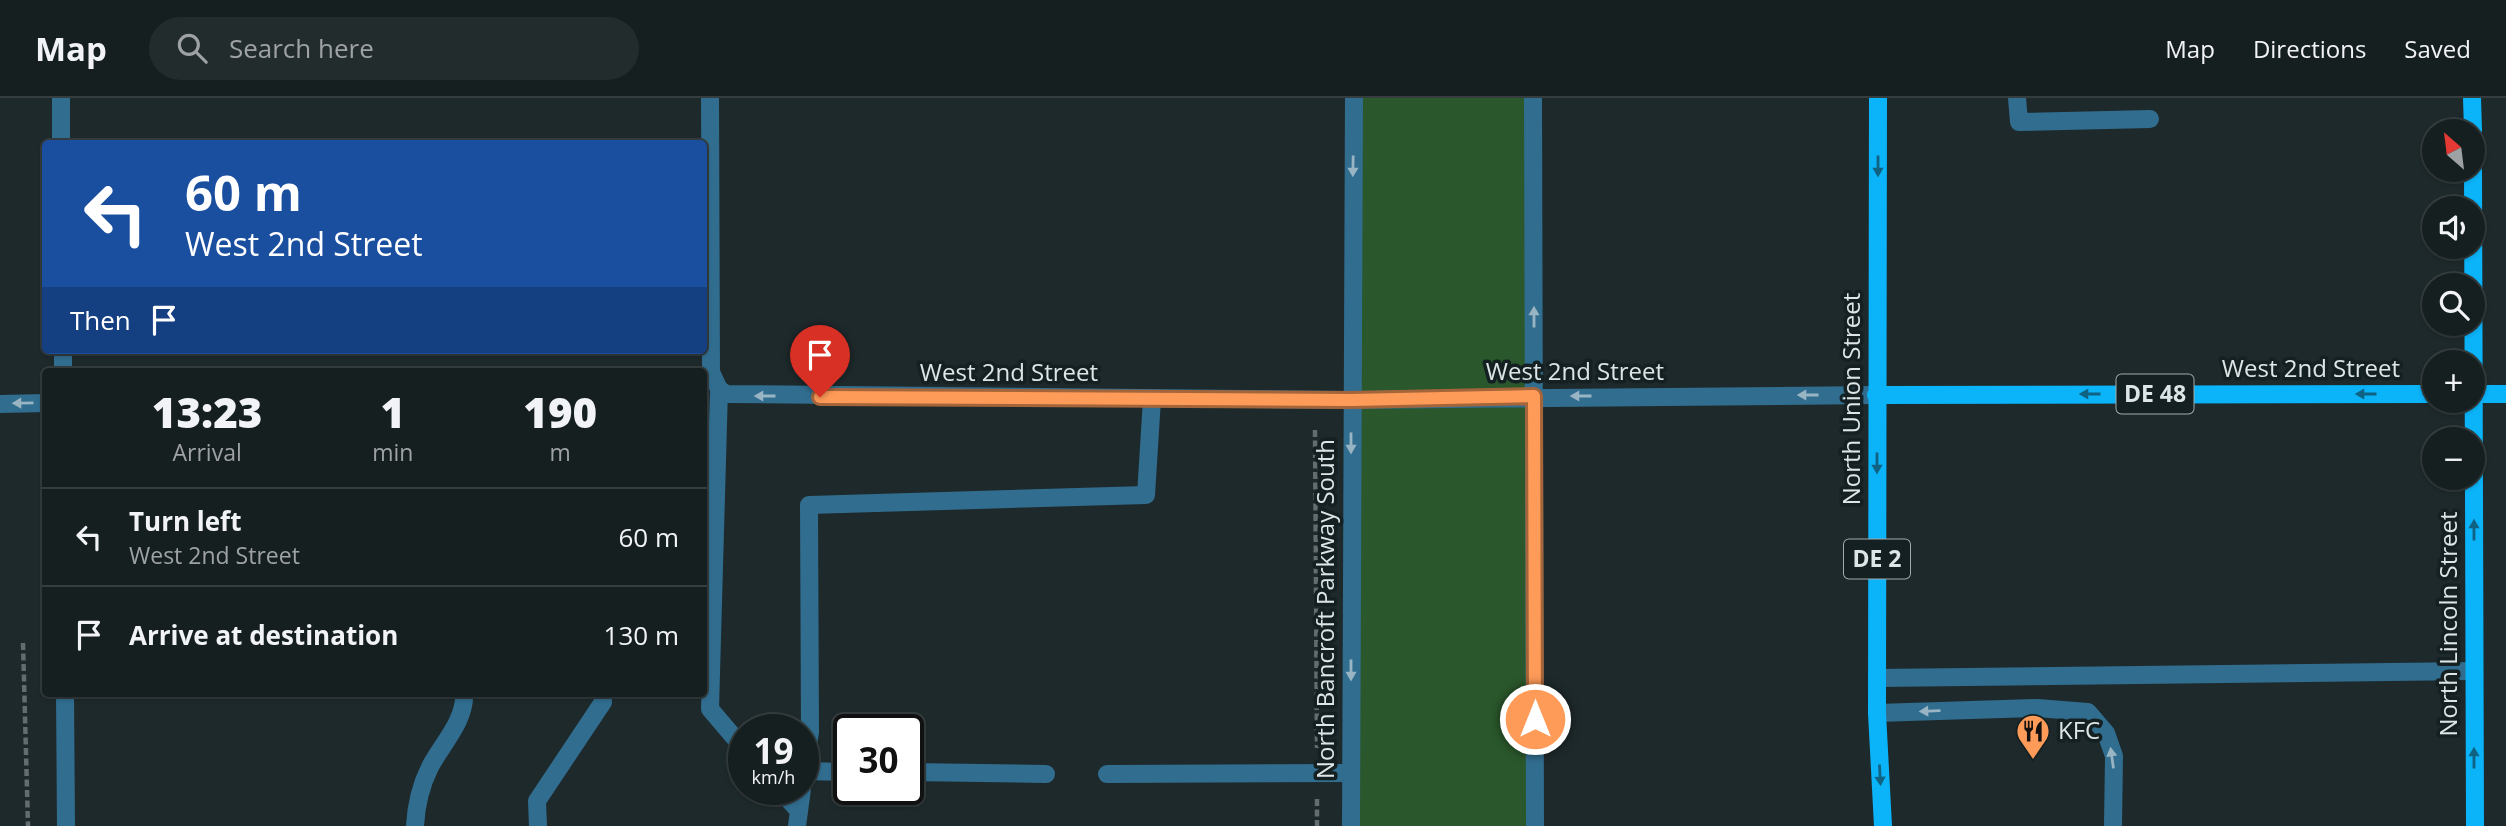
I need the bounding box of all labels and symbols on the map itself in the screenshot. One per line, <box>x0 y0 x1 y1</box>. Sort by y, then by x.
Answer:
north arrow <box>2422 119 2485 182</box>
one-way arrow <box>1347 155 1359 177</box>
one-way arrow <box>1872 155 1883 177</box>
street label: North Union Street <box>1834 293 1867 505</box>
one-way arrow <box>1528 306 1540 328</box>
pin <box>790 325 850 397</box>
street label: West 2nd Street <box>2222 351 2400 384</box>
street label: West 2nd Street <box>1486 354 1664 387</box>
street label: West 2nd Street <box>920 355 1098 388</box>
road number: DE 48 <box>2116 374 2194 414</box>
one-way arrow <box>2078 388 2100 400</box>
one-way arrow <box>2355 388 2377 400</box>
one-way arrow <box>1797 389 1819 401</box>
one-way arrow <box>754 390 776 402</box>
one-way arrow <box>1569 390 1591 402</box>
one-way arrow <box>12 397 34 409</box>
one-way arrow <box>1345 432 1357 454</box>
street label: North Bancroft Parkway South <box>1308 439 1341 779</box>
one-way arrow <box>1871 452 1883 474</box>
street label: North Lincoln Street <box>2431 511 2464 737</box>
one-way arrow <box>2468 519 2480 541</box>
road number: DE 2 <box>1844 540 1910 579</box>
one-way arrow <box>1345 659 1357 681</box>
position arrow <box>1498 682 1572 756</box>
one-way arrow <box>1919 705 1941 716</box>
restaurant icon: KFC <box>2014 712 2052 761</box>
place label: KFC <box>2058 713 2100 746</box>
speed limit sign: 30 <box>833 714 924 805</box>
one-way arrow <box>2107 747 2118 769</box>
one-way arrow <box>2468 747 2480 769</box>
one-way arrow <box>1875 764 1886 786</box>

